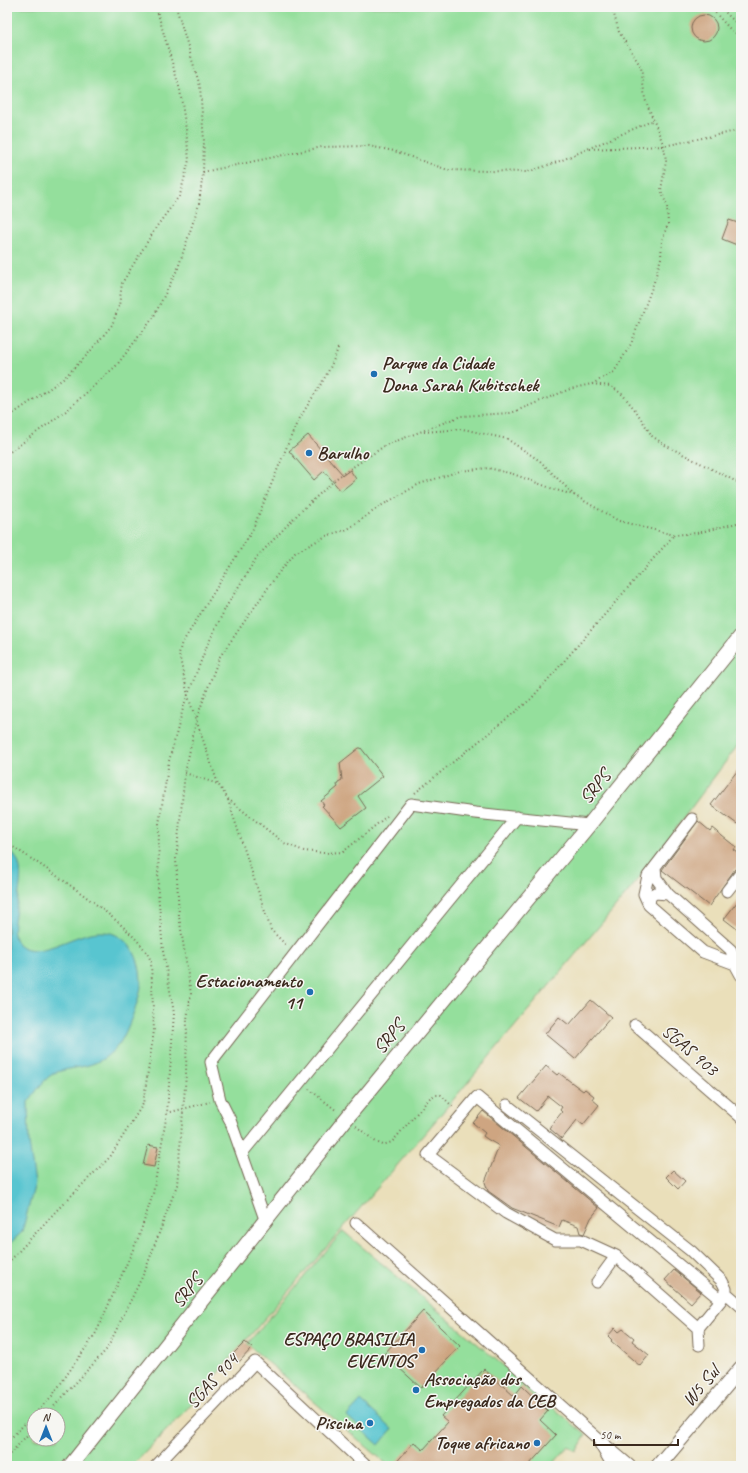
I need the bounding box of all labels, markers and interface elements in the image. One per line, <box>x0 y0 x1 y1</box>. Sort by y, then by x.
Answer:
place label: Parque da Cidade Dona Sarah Kubitschek <box>382 351 540 397</box>
marker: Parque da Cidade Dona Sarah Kubitschek <box>369 369 379 379</box>
place label: Barulho <box>317 441 369 465</box>
marker: Barulho <box>304 448 314 458</box>
street label: SRPS <box>574 762 618 809</box>
place label: Estacionamento 11 <box>196 969 304 1015</box>
marker: Estacionamento 11 <box>305 987 315 997</box>
street label: SRPS <box>368 1012 412 1059</box>
street label: SGAS 903 <box>657 1019 724 1082</box>
street label: SRPS <box>166 1266 210 1313</box>
place label: ESPAÇO BRASILIA EVENTOS <box>283 1327 419 1373</box>
marker: ESPAÇO BRASILIA EVENTOS <box>417 1345 427 1355</box>
street label: SGAS 904 <box>180 1346 245 1414</box>
street label: W5 Sul <box>677 1358 727 1411</box>
place label: Associação dos Empregados da CEB <box>424 1367 558 1413</box>
marker: Associação dos Empregados da CEB <box>411 1385 421 1395</box>
north arrow <box>26 1407 66 1447</box>
text: N <box>43 1410 52 1424</box>
place label: Piscina <box>315 1411 364 1435</box>
marker: Piscina <box>365 1418 375 1428</box>
scale bar <box>594 1421 678 1447</box>
text: 50 m <box>600 1427 622 1443</box>
place label: Toque africano <box>435 1431 530 1455</box>
marker: Toque africano <box>532 1438 542 1448</box>

